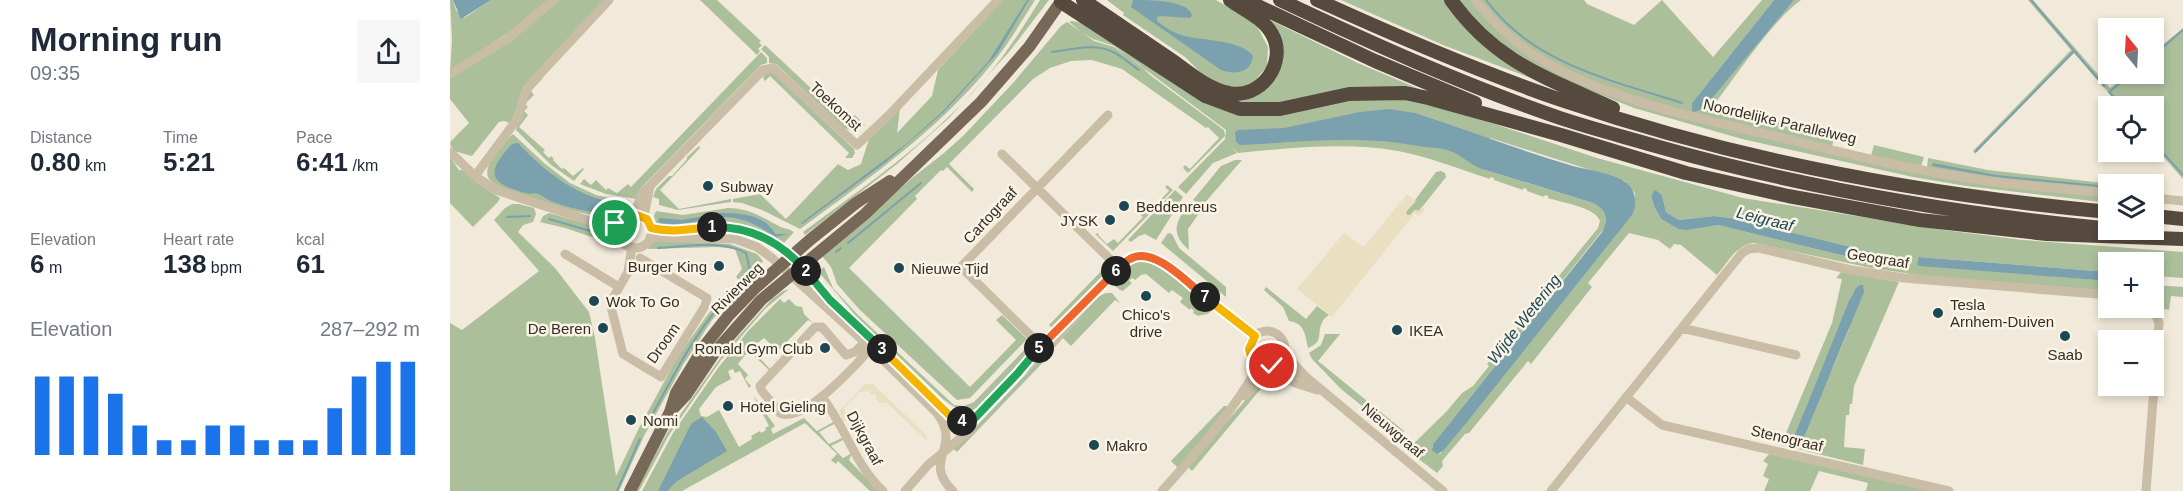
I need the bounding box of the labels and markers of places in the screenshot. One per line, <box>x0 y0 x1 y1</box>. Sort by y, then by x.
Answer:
place label: Subway <box>720 178 774 195</box>
marker: Subway <box>701 179 715 193</box>
pin <box>589 197 640 248</box>
place label: Beddenreus <box>1136 198 1217 215</box>
marker: Beddenreus <box>1117 199 1131 213</box>
pin: 1 <box>697 212 727 242</box>
place label: JYSK <box>1060 212 1098 229</box>
marker: JYSK <box>1103 213 1117 227</box>
pin: 2 <box>791 256 821 286</box>
pin: 6 <box>1101 256 1131 286</box>
place label: Burger King <box>628 258 707 275</box>
marker: Burger King <box>712 259 726 273</box>
place label: Nieuwe Tijd <box>911 260 989 277</box>
marker: Nieuwe Tijd <box>892 261 906 275</box>
pin: 7 <box>1190 282 1220 312</box>
marker: Chico's drive <box>1139 289 1153 303</box>
place label: Wok To Go <box>606 293 680 310</box>
marker: Wok To Go <box>587 294 601 308</box>
place label: Tesla Arnhem-Duiven <box>1950 296 2054 330</box>
place label: Chico's drive <box>1122 306 1170 340</box>
marker: Tesla Arnhem-Duiven <box>1931 306 1945 320</box>
place label: De Beren <box>528 320 591 337</box>
marker: De Beren <box>596 321 610 335</box>
place label: IKEA <box>1409 322 1443 339</box>
marker: IKEA <box>1390 323 1404 337</box>
marker: Saab <box>2058 329 2072 343</box>
pin: 5 <box>1024 333 1054 363</box>
pin: 3 <box>867 334 897 364</box>
place label: Ronald Gym Club <box>695 340 813 357</box>
pin <box>1246 340 1297 391</box>
marker: Ronald Gym Club <box>818 341 832 355</box>
place label: Saab <box>2047 346 2083 363</box>
place label: Hotel Gieling <box>740 398 826 415</box>
marker: Hotel Gieling <box>721 399 735 413</box>
pin: 4 <box>947 406 977 436</box>
place label: Nomi <box>643 412 678 429</box>
marker: Nomi <box>624 413 638 427</box>
place label: Makro <box>1106 437 1148 454</box>
marker: Makro <box>1087 438 1101 452</box>

